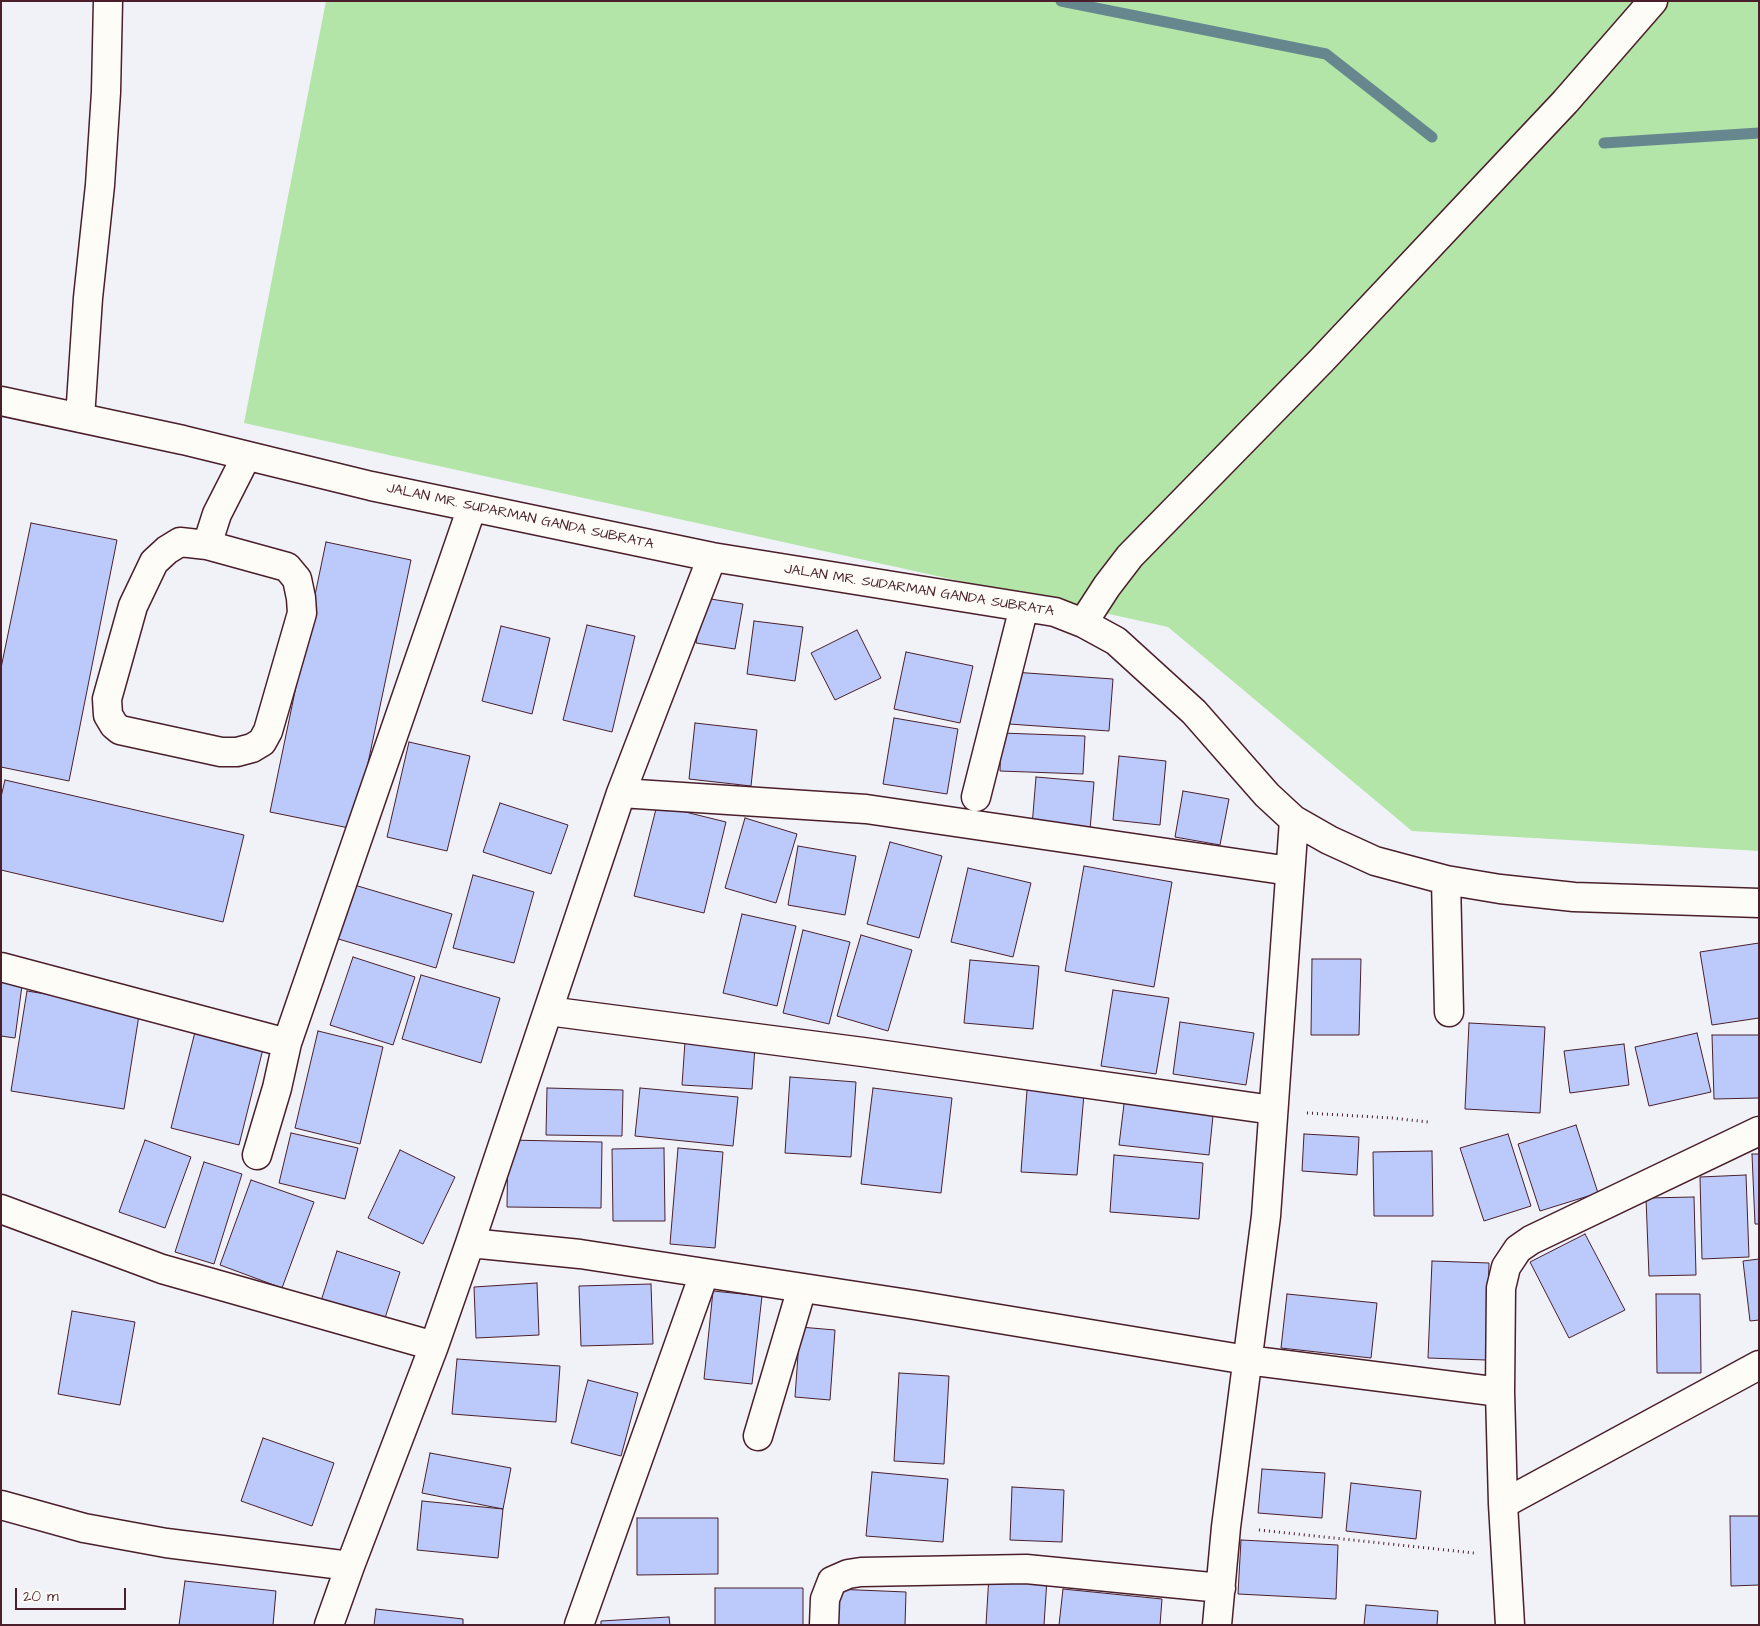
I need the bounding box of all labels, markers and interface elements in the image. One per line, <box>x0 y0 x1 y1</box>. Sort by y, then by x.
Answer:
street label: JALAN MR. SUDARMAN GANDA SUBRATA <box>385 480 655 554</box>
street label: JALAN MR. SUDARMAN GANDA SUBRATA <box>783 561 1055 621</box>
scale bar <box>18 1578 129 1610</box>
text: 20 m <box>23 1586 59 1607</box>

